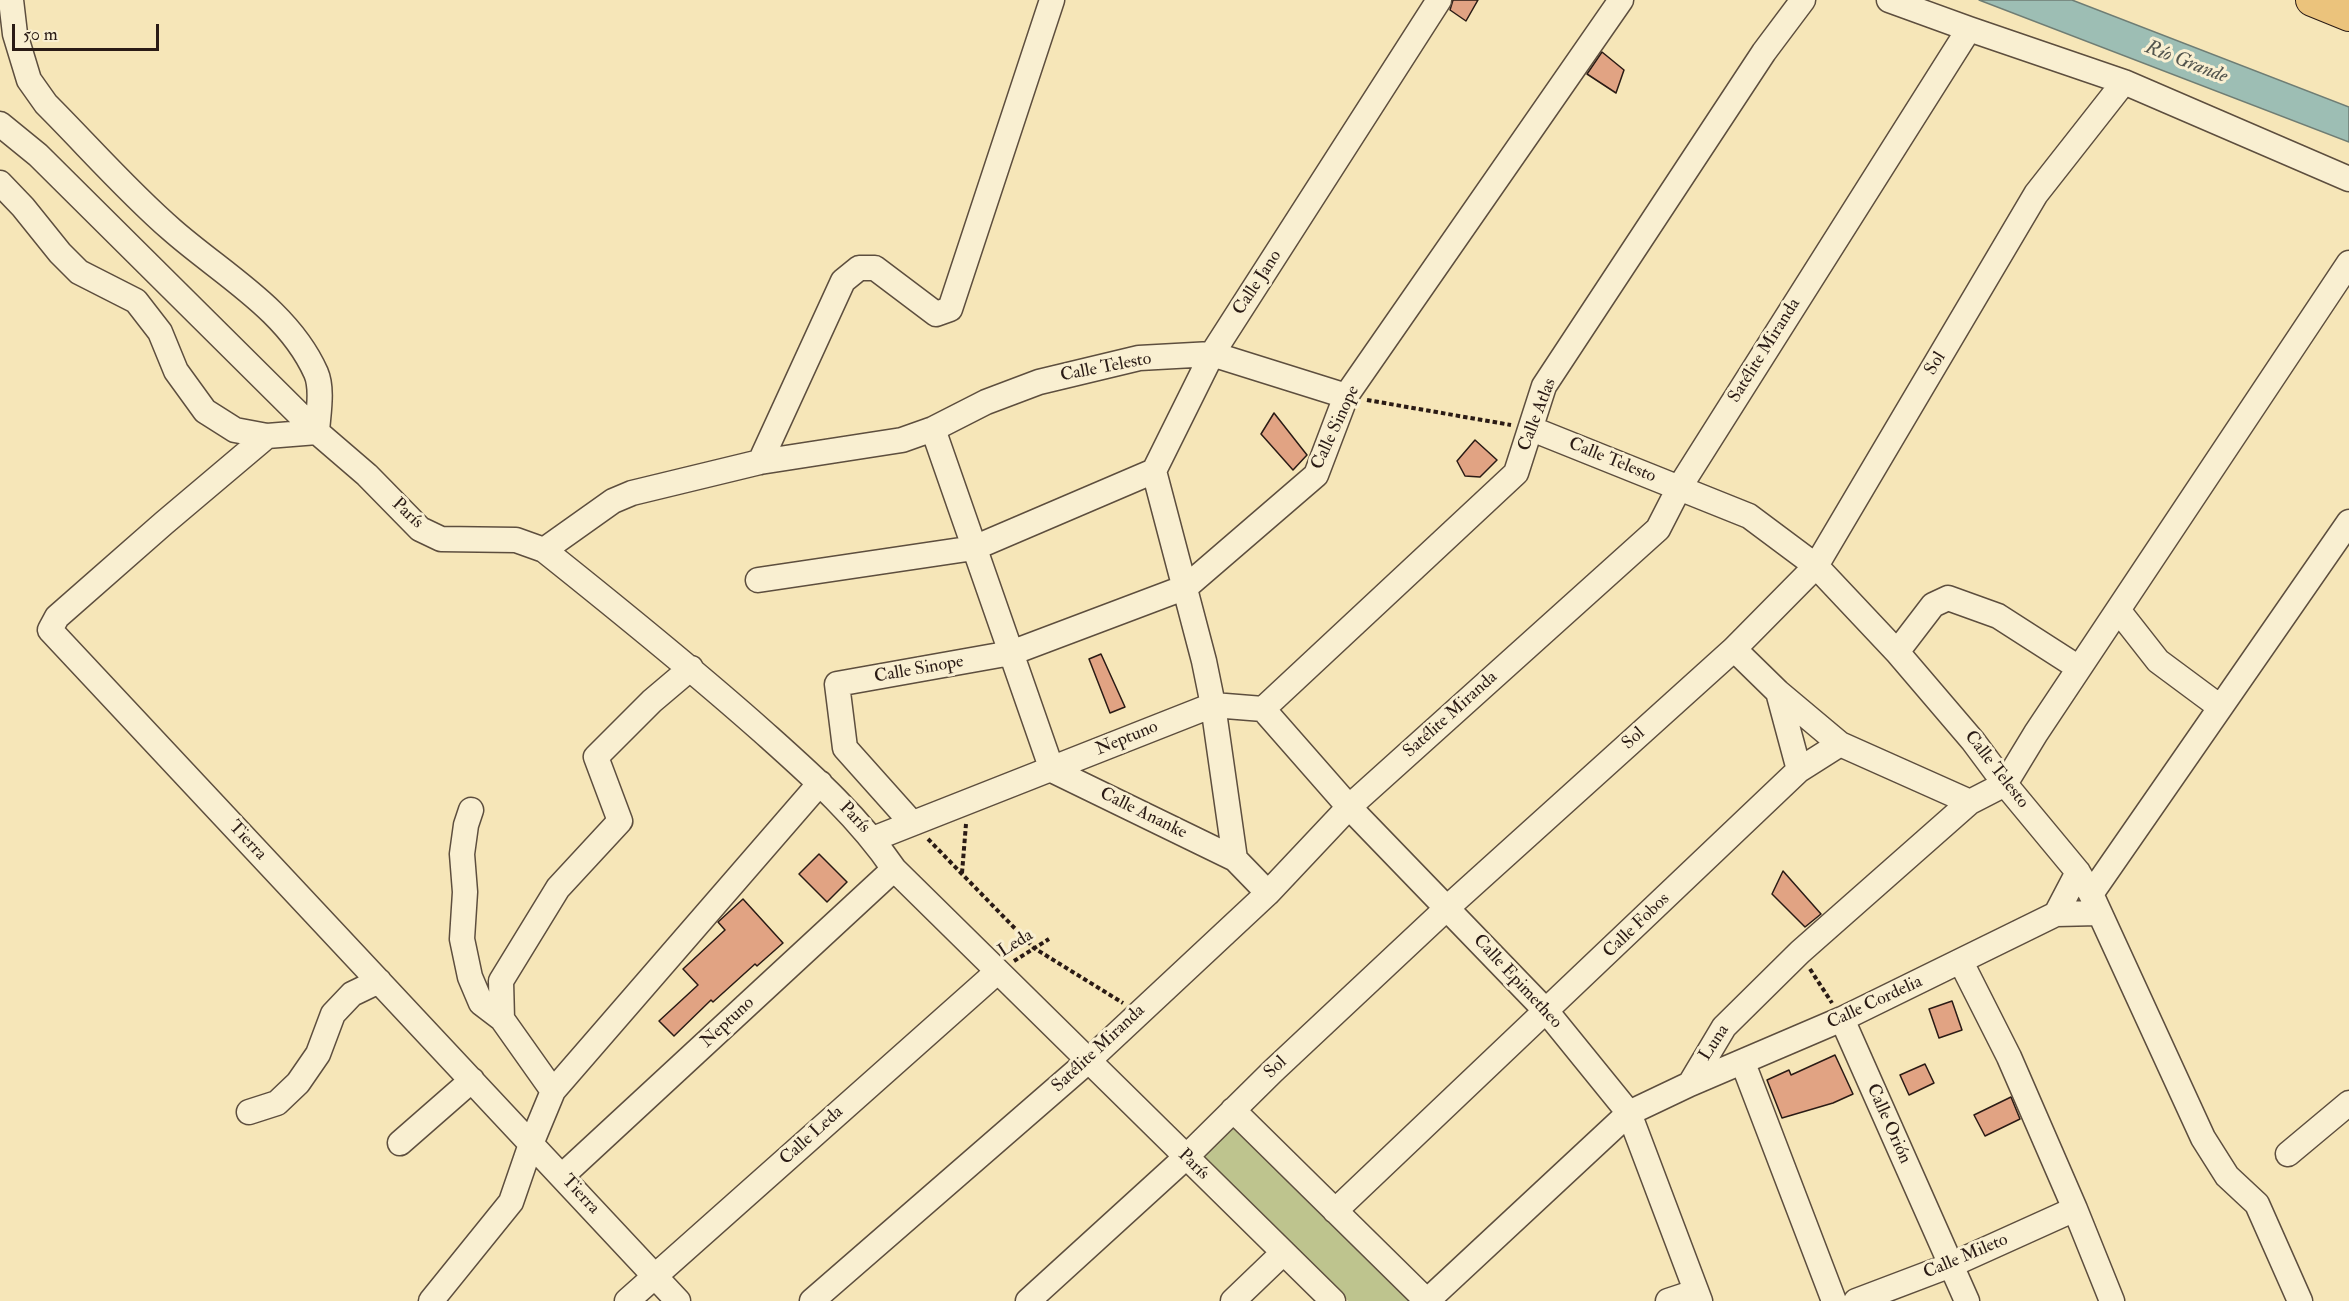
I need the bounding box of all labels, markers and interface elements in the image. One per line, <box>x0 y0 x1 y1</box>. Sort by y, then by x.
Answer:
scale bar <box>15 12 162 50</box>
text: 50 m <box>23 23 58 46</box>
water label: Río Grande <box>2142 36 2230 90</box>
street label: Calle Jano <box>1229 246 1287 320</box>
street label: Satélite Miranda <box>1724 295 1806 407</box>
street label: Sol <box>1921 348 1951 380</box>
street label: Calle Telesto <box>1059 349 1153 387</box>
street label: Calle Atlas <box>1514 375 1562 455</box>
street label: Calle Sinope <box>1307 383 1365 473</box>
street label: Calle Telesto <box>1565 434 1659 488</box>
street label: París <box>387 494 427 534</box>
street label: Calle Sinope <box>873 652 965 688</box>
street label: Satélite Miranda <box>1400 667 1502 763</box>
street label: Neptuno <box>1093 717 1161 761</box>
street label: Sol <box>1618 723 1650 755</box>
street label: Calle Telesto <box>1959 727 2033 813</box>
street label: Calle Ananke <box>1096 784 1190 844</box>
street label: París <box>834 798 874 838</box>
street label: Tierra <box>223 817 271 865</box>
street label: Calle Fobos <box>1599 889 1675 963</box>
street label: Leda <box>995 925 1037 963</box>
street label: Calle Epimetheo <box>1468 931 1566 1033</box>
street label: Calle Cordelia <box>1824 972 1926 1034</box>
street label: Neptuno <box>697 993 759 1053</box>
street label: Satélite Miranda <box>1048 1001 1150 1097</box>
street label: Luna <box>1695 1021 1735 1065</box>
street label: Sol <box>1260 1052 1292 1084</box>
street label: Calle Orión <box>1861 1081 1915 1167</box>
street label: Calle Leda <box>776 1102 848 1170</box>
street label: París <box>1173 1145 1213 1185</box>
street label: Tierra <box>556 1171 604 1219</box>
street label: Calle Mileto <box>1921 1230 2011 1284</box>

